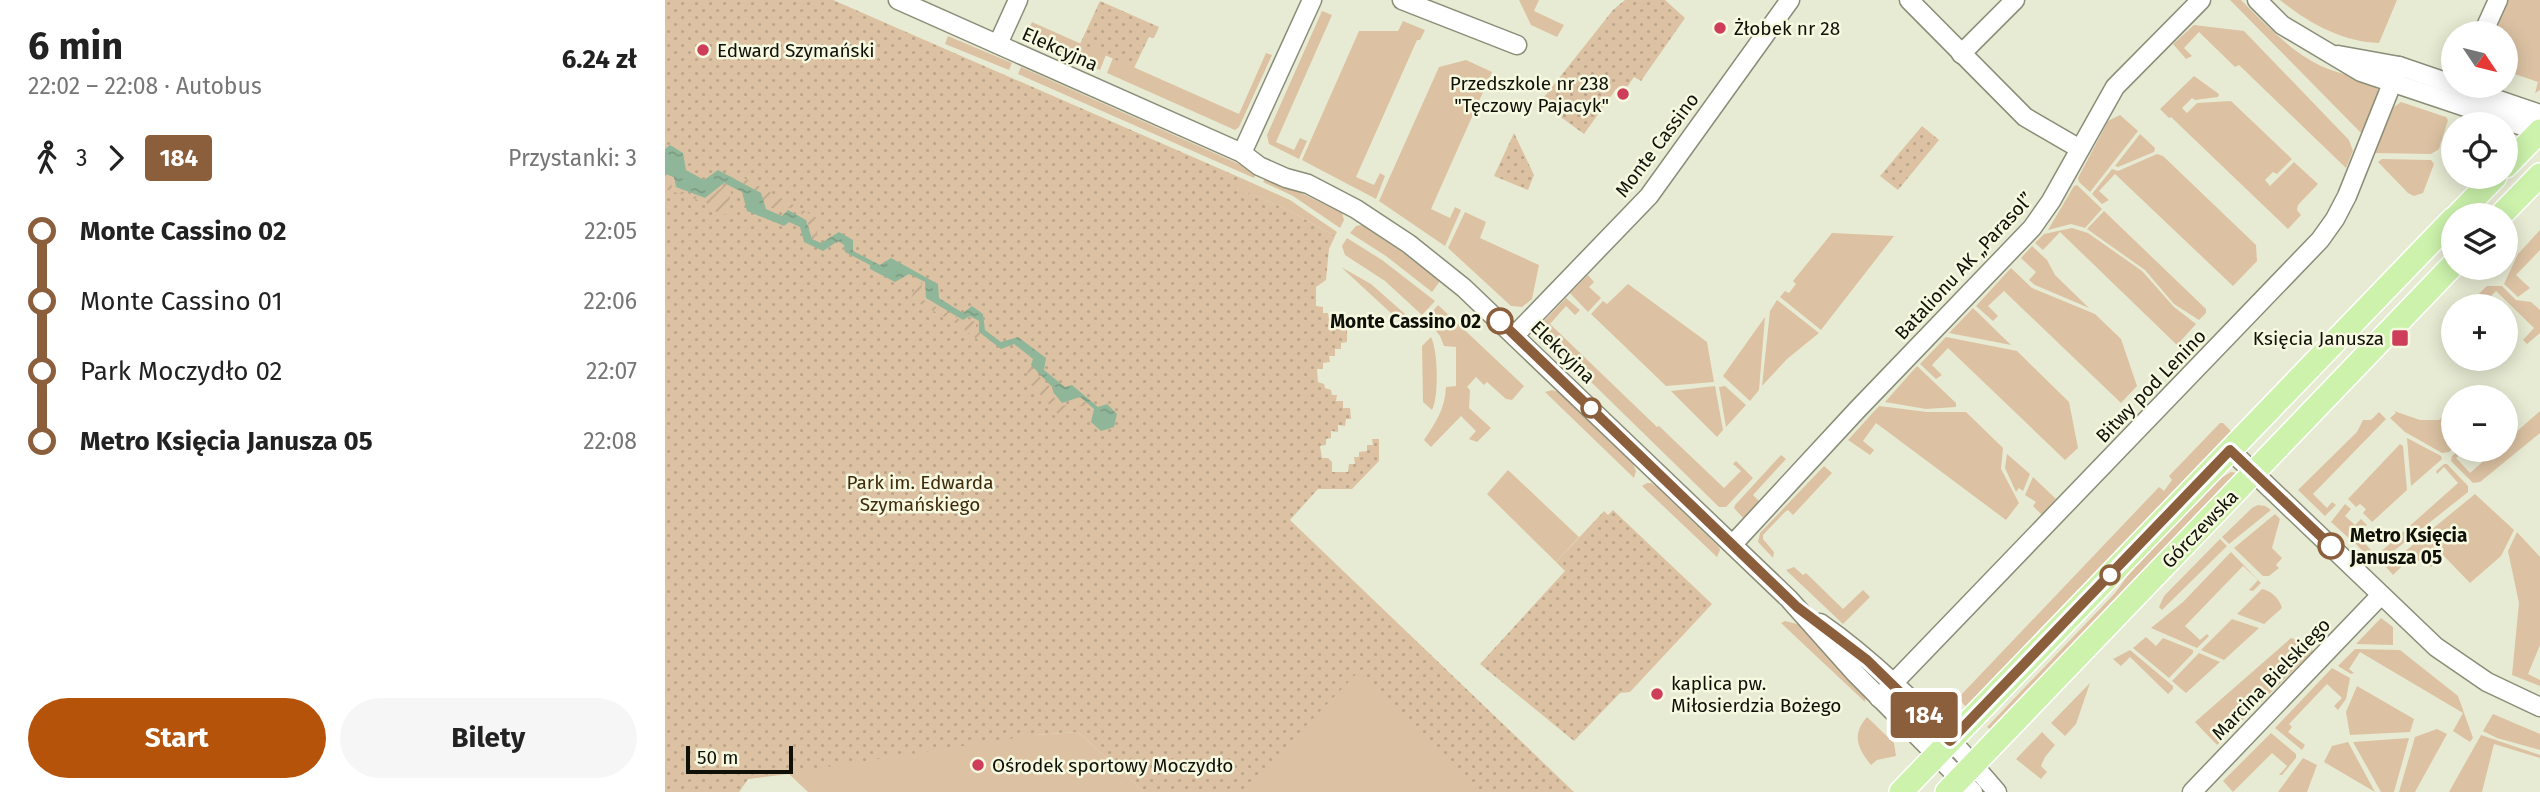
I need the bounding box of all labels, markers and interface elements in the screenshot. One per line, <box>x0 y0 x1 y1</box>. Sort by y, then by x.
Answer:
place label: Żłobek nr 28 <box>1734 17 1840 40</box>
marker: Żłobek nr 28 <box>1712 20 1728 36</box>
north arrow <box>2441 21 2518 98</box>
map controls <box>2441 21 2518 462</box>
street label: Elekcyjna <box>1018 22 1102 76</box>
text: 6 min <box>28 23 123 69</box>
place label: Edward Szymański <box>717 39 875 62</box>
marker: Edward Szymański <box>695 42 711 58</box>
text: 6.24 zł <box>562 44 637 75</box>
text: 22:02 – 22:08 · Autobus <box>28 72 262 100</box>
place label: Przedszkole nr 238 "Tęczowy Pajacyk" <box>1450 72 1609 117</box>
marker: Przedszkole nr 238 "Tęczowy Pajacyk" <box>1615 86 1631 102</box>
street label: Monte Cassino <box>1610 88 1704 202</box>
button: locate <box>2441 112 2518 189</box>
icon: walk <box>28 139 66 177</box>
icon: forward <box>97 139 135 177</box>
text: 3 <box>76 144 87 172</box>
text: 184 <box>159 144 198 172</box>
text: Przystanki: 3 <box>508 144 637 172</box>
street label: Batalionu AK „Parasol” <box>1890 188 2038 344</box>
button: layers <box>2441 203 2518 280</box>
text: Monte Cassino 02 <box>80 216 286 247</box>
text: 22:05 <box>584 217 637 245</box>
text: Monte Cassino 01 <box>80 286 283 317</box>
text: 22:06 <box>584 287 637 315</box>
button: + <box>2441 294 2518 371</box>
marker: Monte Cassino 02 <box>1487 308 1513 334</box>
place label: Monte Cassino 02 <box>1330 310 1481 333</box>
street label: Elekcyjna <box>1526 316 1600 388</box>
street label: Bitwy pod Lenino <box>2091 325 2211 447</box>
place label: Księcia Janusza <box>2253 327 2384 350</box>
marker: Księcia Janusza <box>2390 328 2410 348</box>
text: Park Moczydło 02 <box>80 356 282 387</box>
text: 22:07 <box>586 357 637 385</box>
button: − <box>2441 385 2518 462</box>
unlabelled marker <box>1581 398 1601 418</box>
text: Metro Księcia Janusza 05 <box>80 426 373 457</box>
text: 22:08 <box>583 427 637 455</box>
park label: Park im. Edwarda Szymańskiego <box>846 471 994 516</box>
street label: Górczewska <box>2157 485 2243 573</box>
place label: Metro Księcia Janusza 05 <box>2349 524 2467 569</box>
marker: Metro Księcia Janusza 05 <box>2318 533 2344 559</box>
unlabelled marker <box>2100 565 2120 585</box>
street label: Marcina Bielskiego <box>2207 613 2335 745</box>
place label: kaplica pw. Miłosierdzia Bożego <box>1671 672 1841 717</box>
marker: kaplica pw. Miłosierdzia Bożego <box>1649 686 1665 702</box>
line badge: 184 <box>1884 692 1964 738</box>
button: Start <box>28 698 326 778</box>
button: Bilety <box>340 698 637 778</box>
text: 184 <box>1905 701 1943 729</box>
scale bar <box>686 743 793 775</box>
text: 50 m <box>697 746 738 769</box>
place label: Ośrodek sportowy Moczydło <box>992 754 1233 777</box>
marker: Ośrodek sportowy Moczydło <box>970 757 986 773</box>

